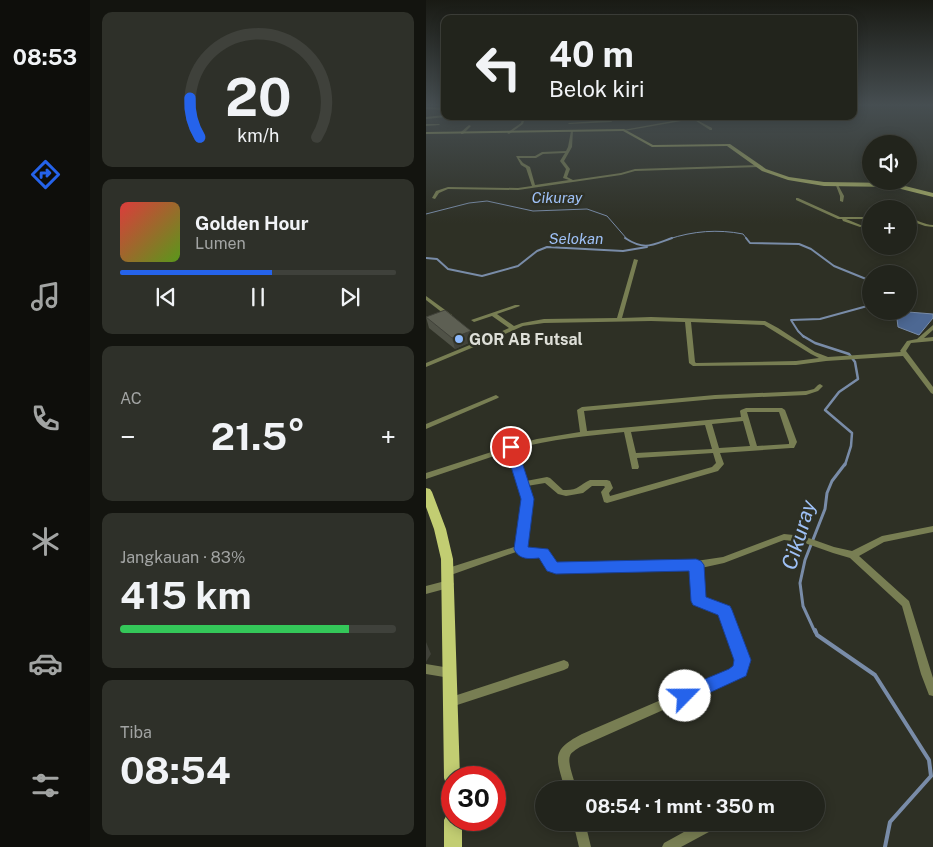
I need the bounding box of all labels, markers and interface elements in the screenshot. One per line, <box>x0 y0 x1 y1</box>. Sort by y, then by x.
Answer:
text: 40 m <box>549 34 634 75</box>
icon: left <box>466 35 531 100</box>
text: 08:53 <box>13 44 77 70</box>
text: 20 <box>225 67 291 128</box>
text: Belok kiri <box>549 76 645 102</box>
text: km/h <box>237 125 279 146</box>
map controls <box>862 135 917 320</box>
button: sound <box>862 135 917 190</box>
icon: directions <box>28 157 63 192</box>
water label: Cikuray <box>531 189 583 206</box>
button: + <box>862 200 917 255</box>
text: Golden Hour <box>195 212 309 234</box>
water label: Selokan <box>549 230 603 247</box>
text: Lumen <box>195 234 246 253</box>
button: − <box>862 265 917 320</box>
icon: music <box>28 279 63 314</box>
icon: previous <box>152 283 180 311</box>
icon: pause <box>244 283 272 311</box>
icon: next <box>336 283 364 311</box>
place label: GOR AB Futsal <box>469 330 583 349</box>
marker: GOR AB Futsal <box>453 333 465 345</box>
text: AC <box>120 389 142 408</box>
icon: phone <box>28 401 63 436</box>
text: 21.5° <box>211 414 305 459</box>
text: − <box>120 420 136 453</box>
text: + <box>380 420 396 453</box>
pin <box>490 426 532 468</box>
icon: arrive <box>497 433 525 461</box>
water label: Cikuray <box>776 497 821 573</box>
icon: climate <box>28 524 63 559</box>
text: Jangkauan · 83% <box>120 548 245 567</box>
text: 415 km <box>120 573 251 618</box>
icon: car <box>28 646 63 681</box>
position arrow <box>658 669 710 721</box>
text: Tiba <box>120 723 152 742</box>
text: 08:54 <box>120 748 231 793</box>
speed limit sign: 30 <box>441 766 506 831</box>
icon: filters <box>28 768 63 803</box>
text: 08:54 · 1 mnt · 350 m <box>585 795 775 817</box>

